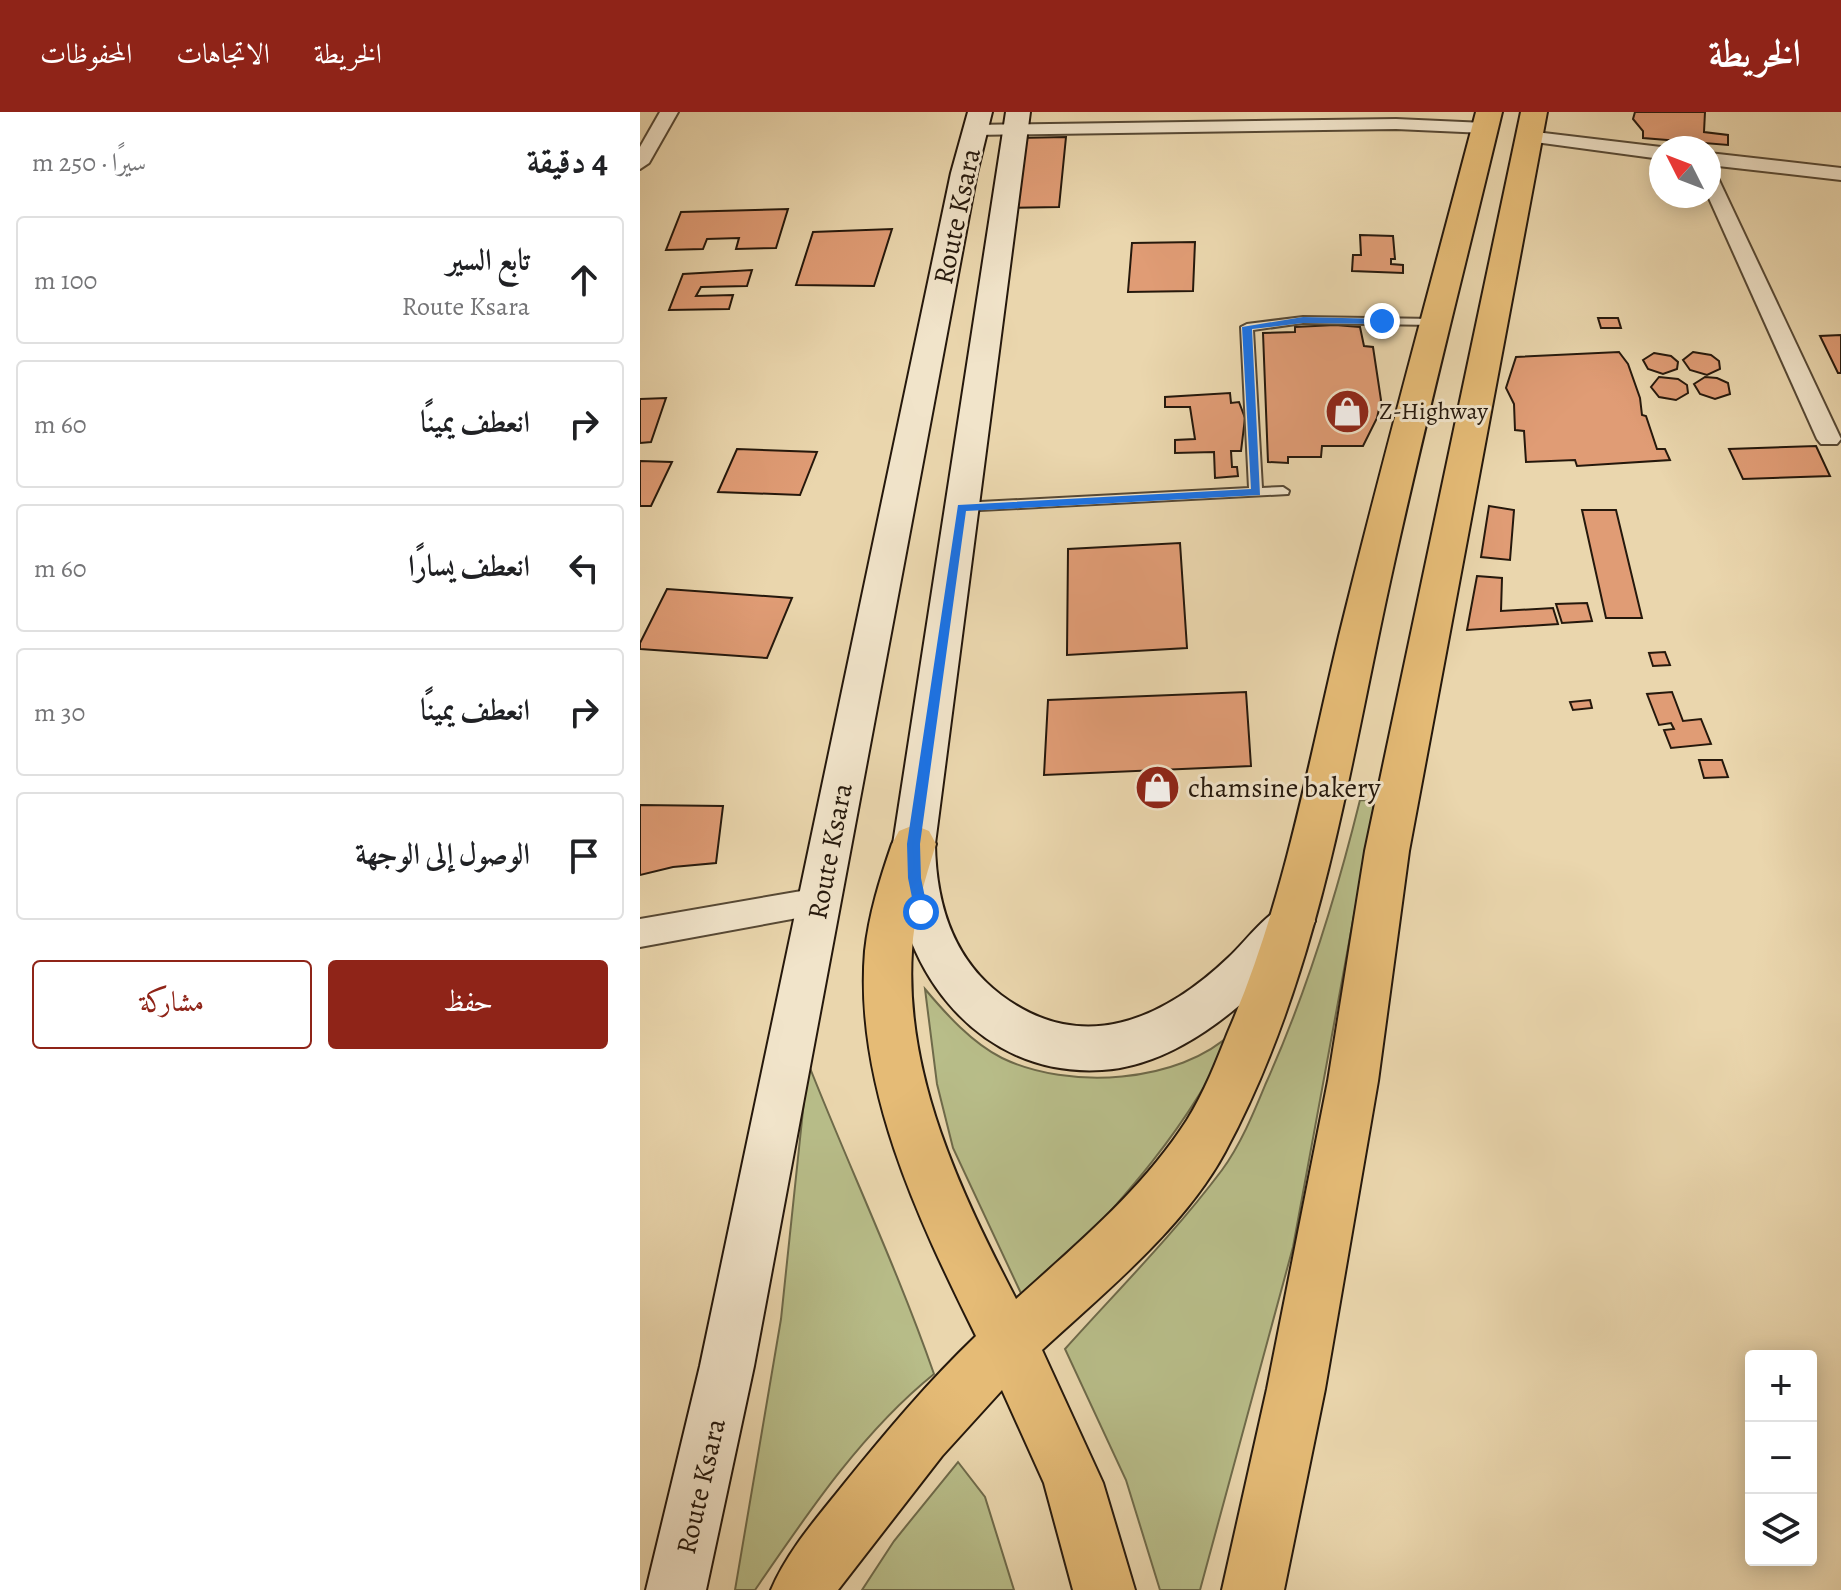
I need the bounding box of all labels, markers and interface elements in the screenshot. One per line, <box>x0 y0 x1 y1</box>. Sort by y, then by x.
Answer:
text: الخريطة <box>1709 27 1801 79</box>
text: المحفوظات <box>40 35 132 73</box>
text: الاتجاهات <box>176 35 270 73</box>
text: الخريطة <box>314 35 382 73</box>
north arrow <box>1649 136 1721 208</box>
text: 4 دقيقة <box>527 137 608 184</box>
text: سيرًا · 250 m <box>32 145 146 180</box>
street label: Route Ksara <box>924 145 990 288</box>
text: تابع السير <box>446 240 530 280</box>
icon: ahead <box>562 258 606 302</box>
text: 100 m <box>34 263 97 298</box>
text: Route Ksara <box>402 289 530 324</box>
route end <box>1364 303 1400 339</box>
shop icon: Z-Highway <box>1324 387 1372 435</box>
place label: Z-Highway <box>1379 395 1488 427</box>
text: انعطف يمينًا <box>420 402 530 442</box>
icon: right <box>562 402 606 446</box>
text: 60 m <box>34 407 87 442</box>
text: انعطف يسارًا <box>408 546 530 586</box>
icon: left <box>562 546 606 590</box>
text: 60 m <box>34 551 87 586</box>
text: انعطف يمينًا <box>420 690 530 730</box>
icon: right <box>562 690 606 734</box>
text: 30 m <box>34 695 85 730</box>
shop icon: chamsine bakery <box>1133 763 1181 811</box>
place label: chamsine bakery <box>1188 769 1381 807</box>
street label: Route Ksara <box>798 780 862 923</box>
text: الوصول إلى الوجهة <box>355 834 530 874</box>
icon: arrive <box>562 834 606 878</box>
route start <box>903 894 939 930</box>
button: مشاركة <box>32 960 312 1049</box>
button: حفظ <box>328 960 608 1049</box>
map controls <box>1745 1350 1817 1566</box>
button: + <box>1745 1350 1817 1422</box>
street label: Route Ksara <box>667 1415 735 1558</box>
button: − <box>1745 1422 1817 1494</box>
button: layers <box>1745 1494 1817 1566</box>

